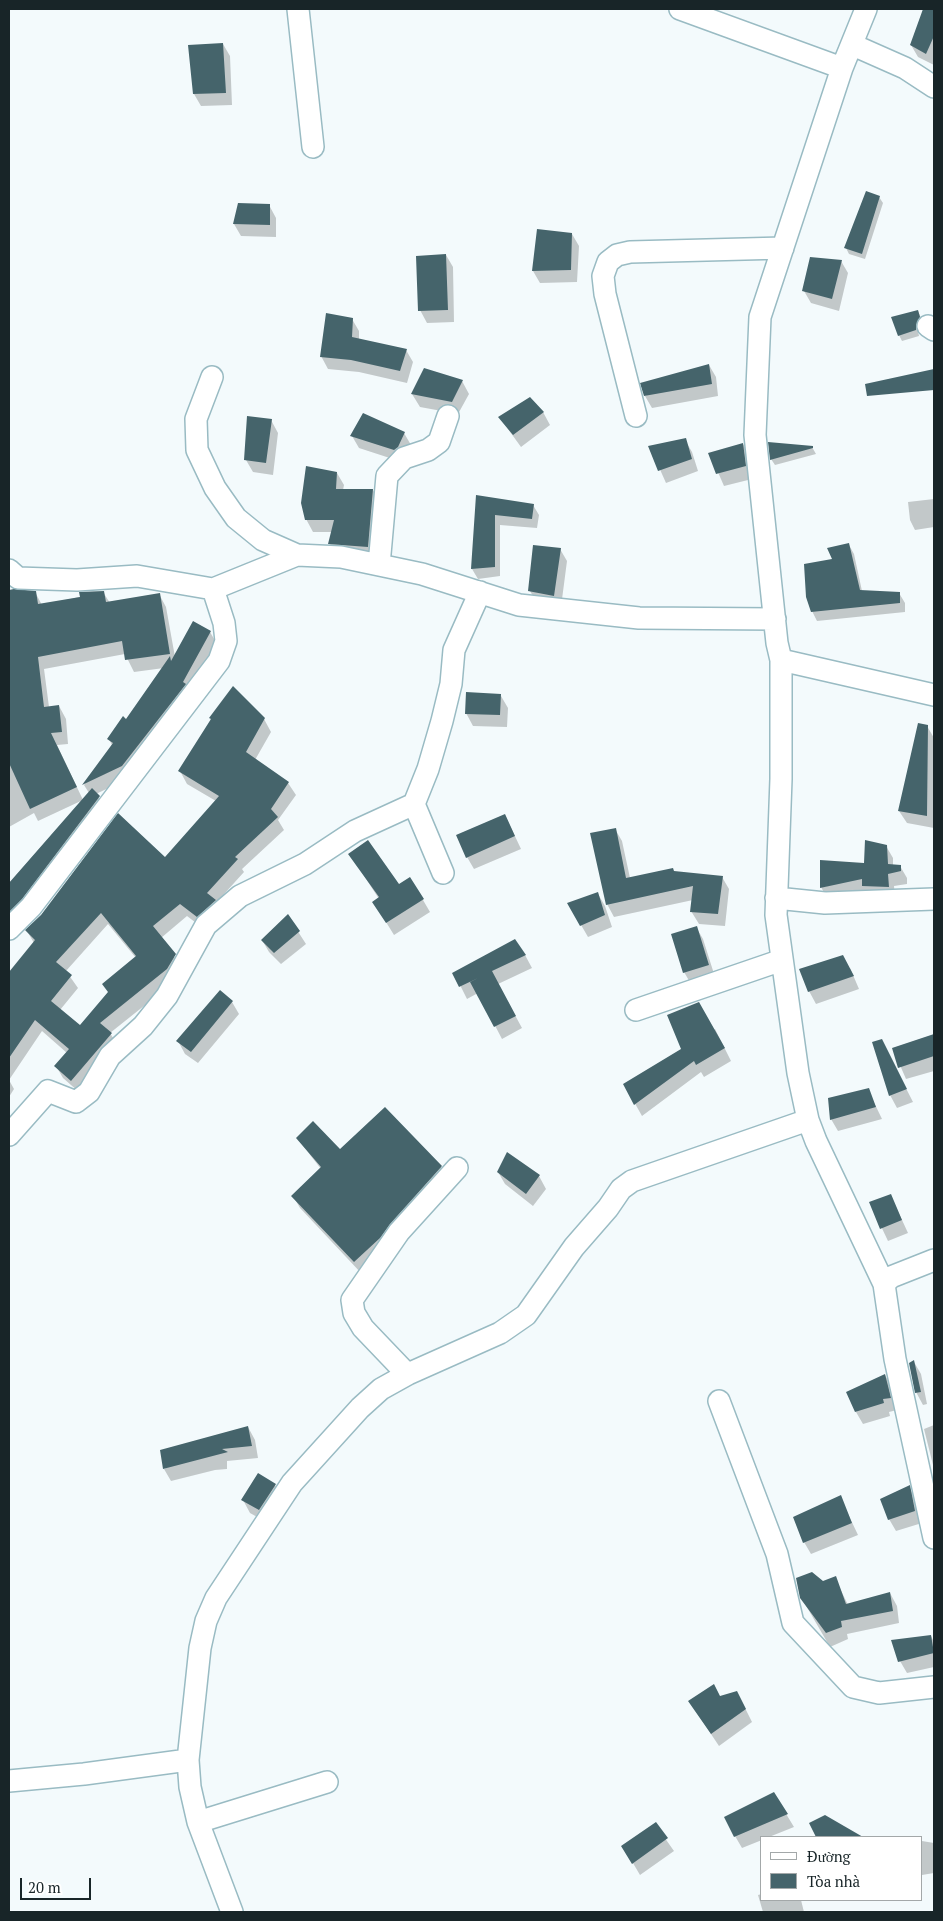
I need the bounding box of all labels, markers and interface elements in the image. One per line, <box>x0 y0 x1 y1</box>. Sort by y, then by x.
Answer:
legend <box>760 1836 923 1901</box>
text: Đường <box>807 1846 851 1866</box>
scale bar <box>22 1868 94 1900</box>
text: Tòa nhà <box>807 1871 860 1891</box>
text: 20 m <box>28 1877 61 1897</box>

